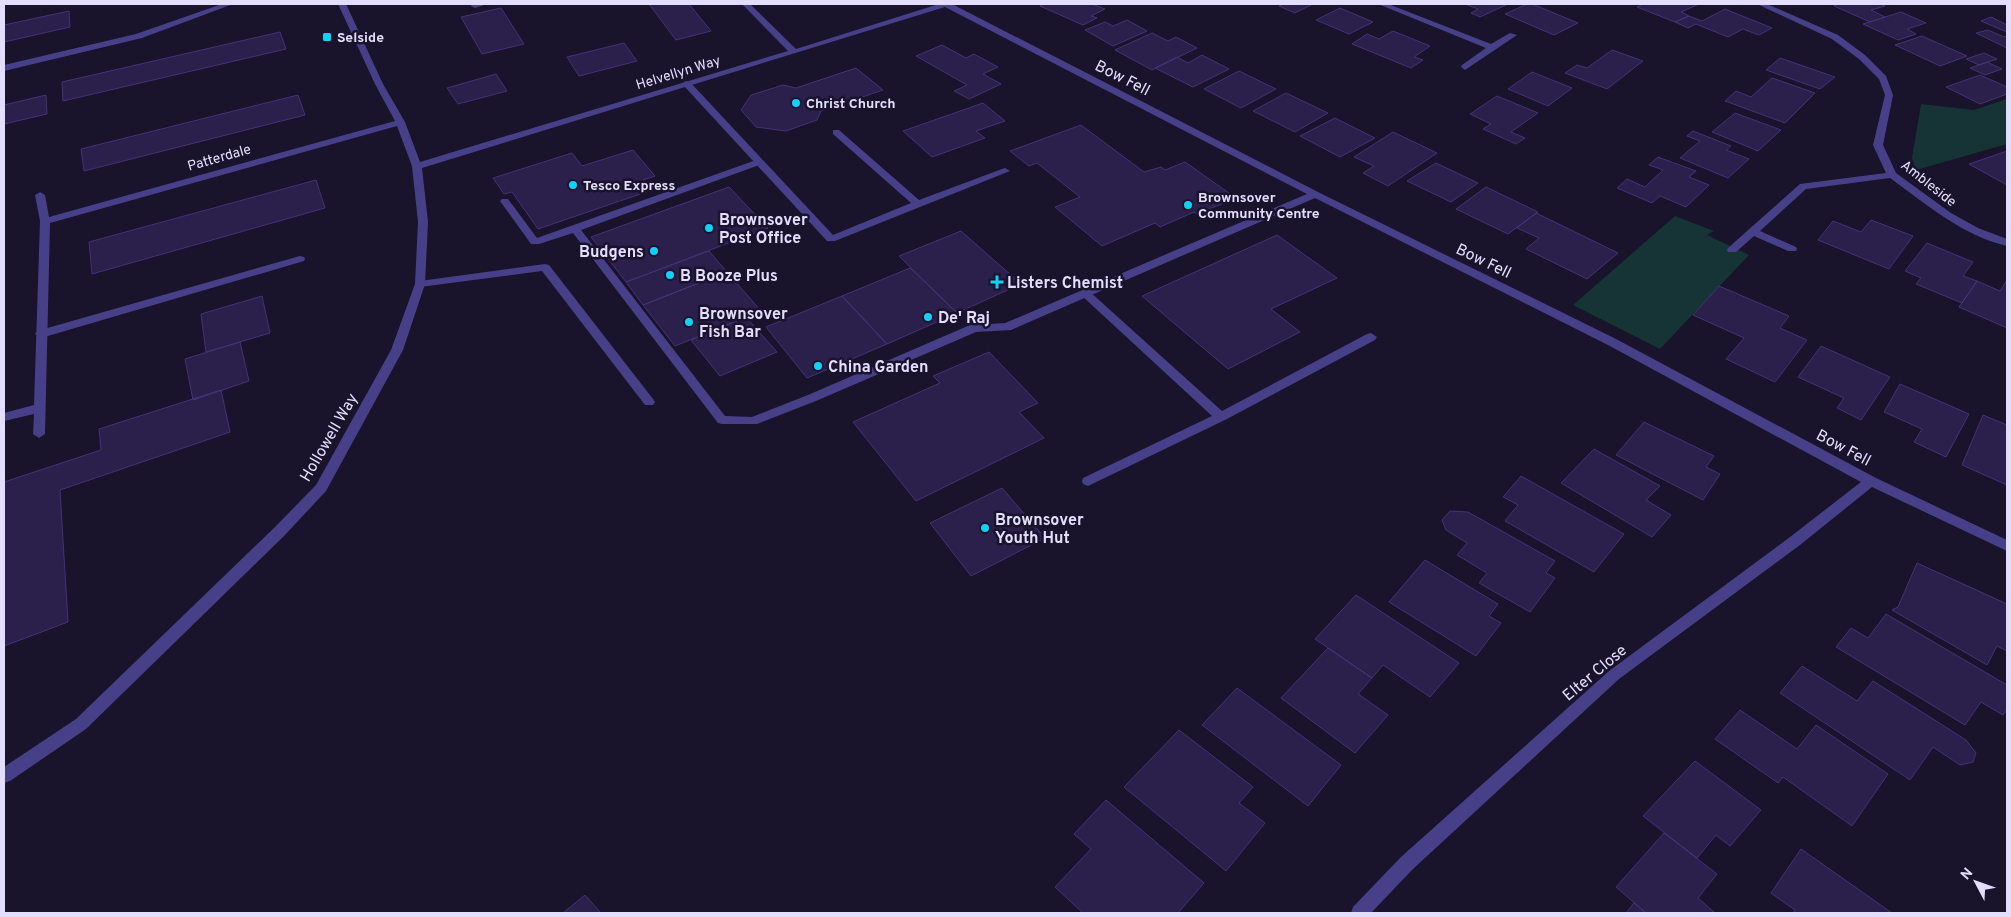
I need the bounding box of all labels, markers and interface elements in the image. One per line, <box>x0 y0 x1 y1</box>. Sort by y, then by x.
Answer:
place label: Selside <box>337 30 384 47</box>
marker: Selside <box>321 31 333 43</box>
street label: Helvellyn Way <box>634 53 723 94</box>
street label: Bow Fell <box>1091 56 1153 101</box>
place label: Christ Church <box>806 96 896 113</box>
marker: Christ Church <box>790 97 802 109</box>
street label: Patterdale <box>186 141 253 176</box>
street label: Ambleside <box>1897 157 1959 211</box>
place label: Tesco Express <box>583 178 675 195</box>
marker: Tesco Express <box>567 179 579 191</box>
place label: Brownsover Community Centre <box>1198 190 1320 223</box>
marker: Brownsover Community Centre <box>1182 199 1194 211</box>
place label: Brownsover Post Office <box>719 211 808 249</box>
marker: Brownsover Post Office <box>703 222 715 234</box>
street label: Bow Fell <box>1452 240 1514 284</box>
place label: Budgens <box>579 243 644 263</box>
marker: Budgens <box>648 245 660 257</box>
place label: B Booze Plus <box>680 267 778 287</box>
marker: B Booze Plus <box>664 269 676 281</box>
place label: Listers Chemist <box>1007 274 1123 294</box>
marker: Listers Chemist <box>991 276 1003 288</box>
place label: Brownsover Fish Bar <box>699 305 788 343</box>
place label: De' Raj <box>938 309 990 329</box>
marker: De' Raj <box>922 311 934 323</box>
marker: Brownsover Fish Bar <box>683 316 695 328</box>
place label: China Garden <box>828 358 928 378</box>
marker: China Garden <box>812 360 824 372</box>
street label: Hollowell Way <box>296 390 363 486</box>
street label: Bow Fell <box>1812 426 1874 472</box>
place label: Brownsover Youth Hut <box>995 511 1084 549</box>
marker: Brownsover Youth Hut <box>979 522 991 534</box>
street label: Elter Close <box>1559 641 1631 706</box>
north arrow <box>1951 857 2001 907</box>
text: N <box>1958 865 1977 884</box>

